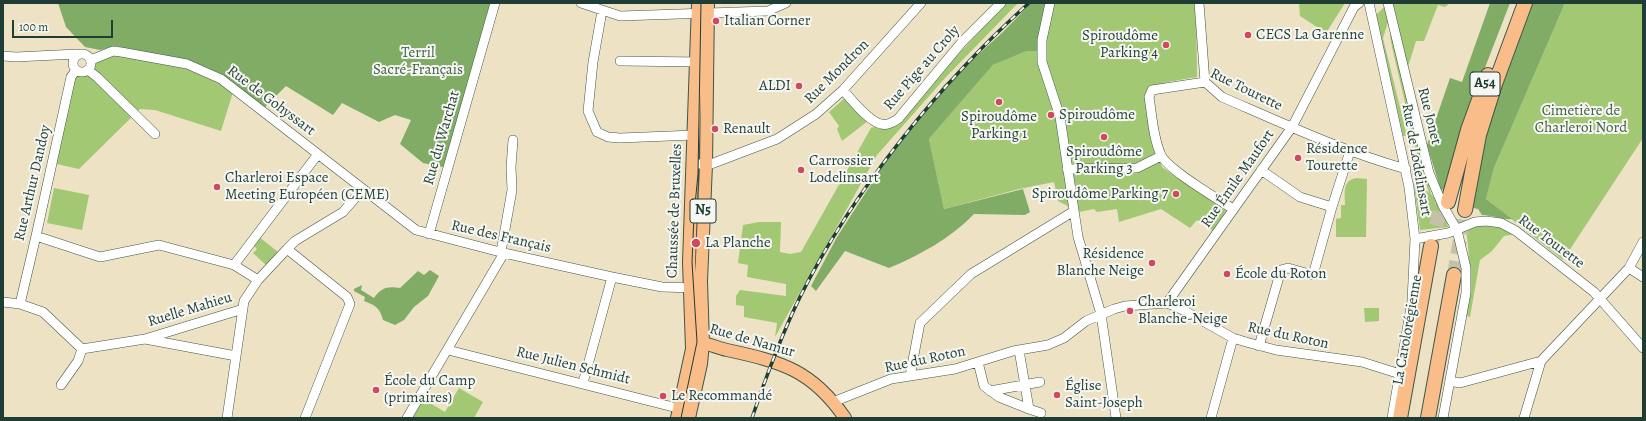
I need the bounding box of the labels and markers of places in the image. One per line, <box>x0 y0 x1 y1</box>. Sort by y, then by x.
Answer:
place label: Italian Corner <box>724 12 810 30</box>
marker: Italian Corner <box>711 16 721 26</box>
place label: CECS La Garenne <box>1256 26 1364 44</box>
place label: Spiroudôme Parking 4 <box>1082 27 1158 62</box>
marker: CECS La Garenne <box>1243 30 1253 40</box>
marker: Spiroudôme Parking 4 <box>1161 40 1171 50</box>
place label: ALDI <box>759 77 791 95</box>
marker: ALDI <box>794 81 804 91</box>
marker: Spiroudôme Parking 1 <box>994 97 1004 107</box>
place label: Spiroudôme <box>1059 106 1135 124</box>
place label: Spiroudôme Parking 1 <box>961 108 1037 143</box>
marker: Spiroudôme <box>1046 110 1056 120</box>
place label: Renault <box>723 120 770 138</box>
marker: Renault <box>710 124 720 134</box>
marker: Spiroudôme Parking 3 <box>1099 132 1109 142</box>
place label: Résidence Tourette <box>1306 140 1368 175</box>
place label: Spiroudôme Parking 3 <box>1066 143 1142 178</box>
place label: Carrossier Lodelinsart <box>809 152 879 187</box>
marker: Résidence Tourette <box>1293 153 1303 163</box>
marker: Carrossier Lodelinsart <box>796 165 806 175</box>
place label: Charleroi Espace Meeting Européen (CEME) <box>225 169 389 204</box>
marker: Charleroi Espace Meeting Européen (CEME) <box>212 182 222 192</box>
place label: Spiroudôme Parking 7 <box>1032 185 1168 203</box>
marker: Spiroudôme Parking 7 <box>1171 189 1181 199</box>
place label: La Planche <box>705 234 771 252</box>
marker: La Planche <box>690 237 702 249</box>
place label: Résidence Blanche Neige <box>1056 245 1144 280</box>
marker: Résidence Blanche Neige <box>1147 258 1157 268</box>
place label: École du Roton <box>1235 265 1326 283</box>
marker: École du Roton <box>1222 269 1232 279</box>
place label: Charleroi Blanche-Neige <box>1138 293 1228 328</box>
marker: Charleroi Blanche-Neige <box>1125 306 1135 316</box>
place label: École du Camp (primaires) <box>384 372 475 407</box>
place label: Église Saint-Joseph <box>1065 377 1143 412</box>
marker: École du Camp (primaires) <box>371 385 381 395</box>
place label: Le Recommandé <box>671 387 772 405</box>
marker: Église Saint-Joseph <box>1052 390 1062 400</box>
marker: Le Recommandé <box>658 391 668 401</box>

